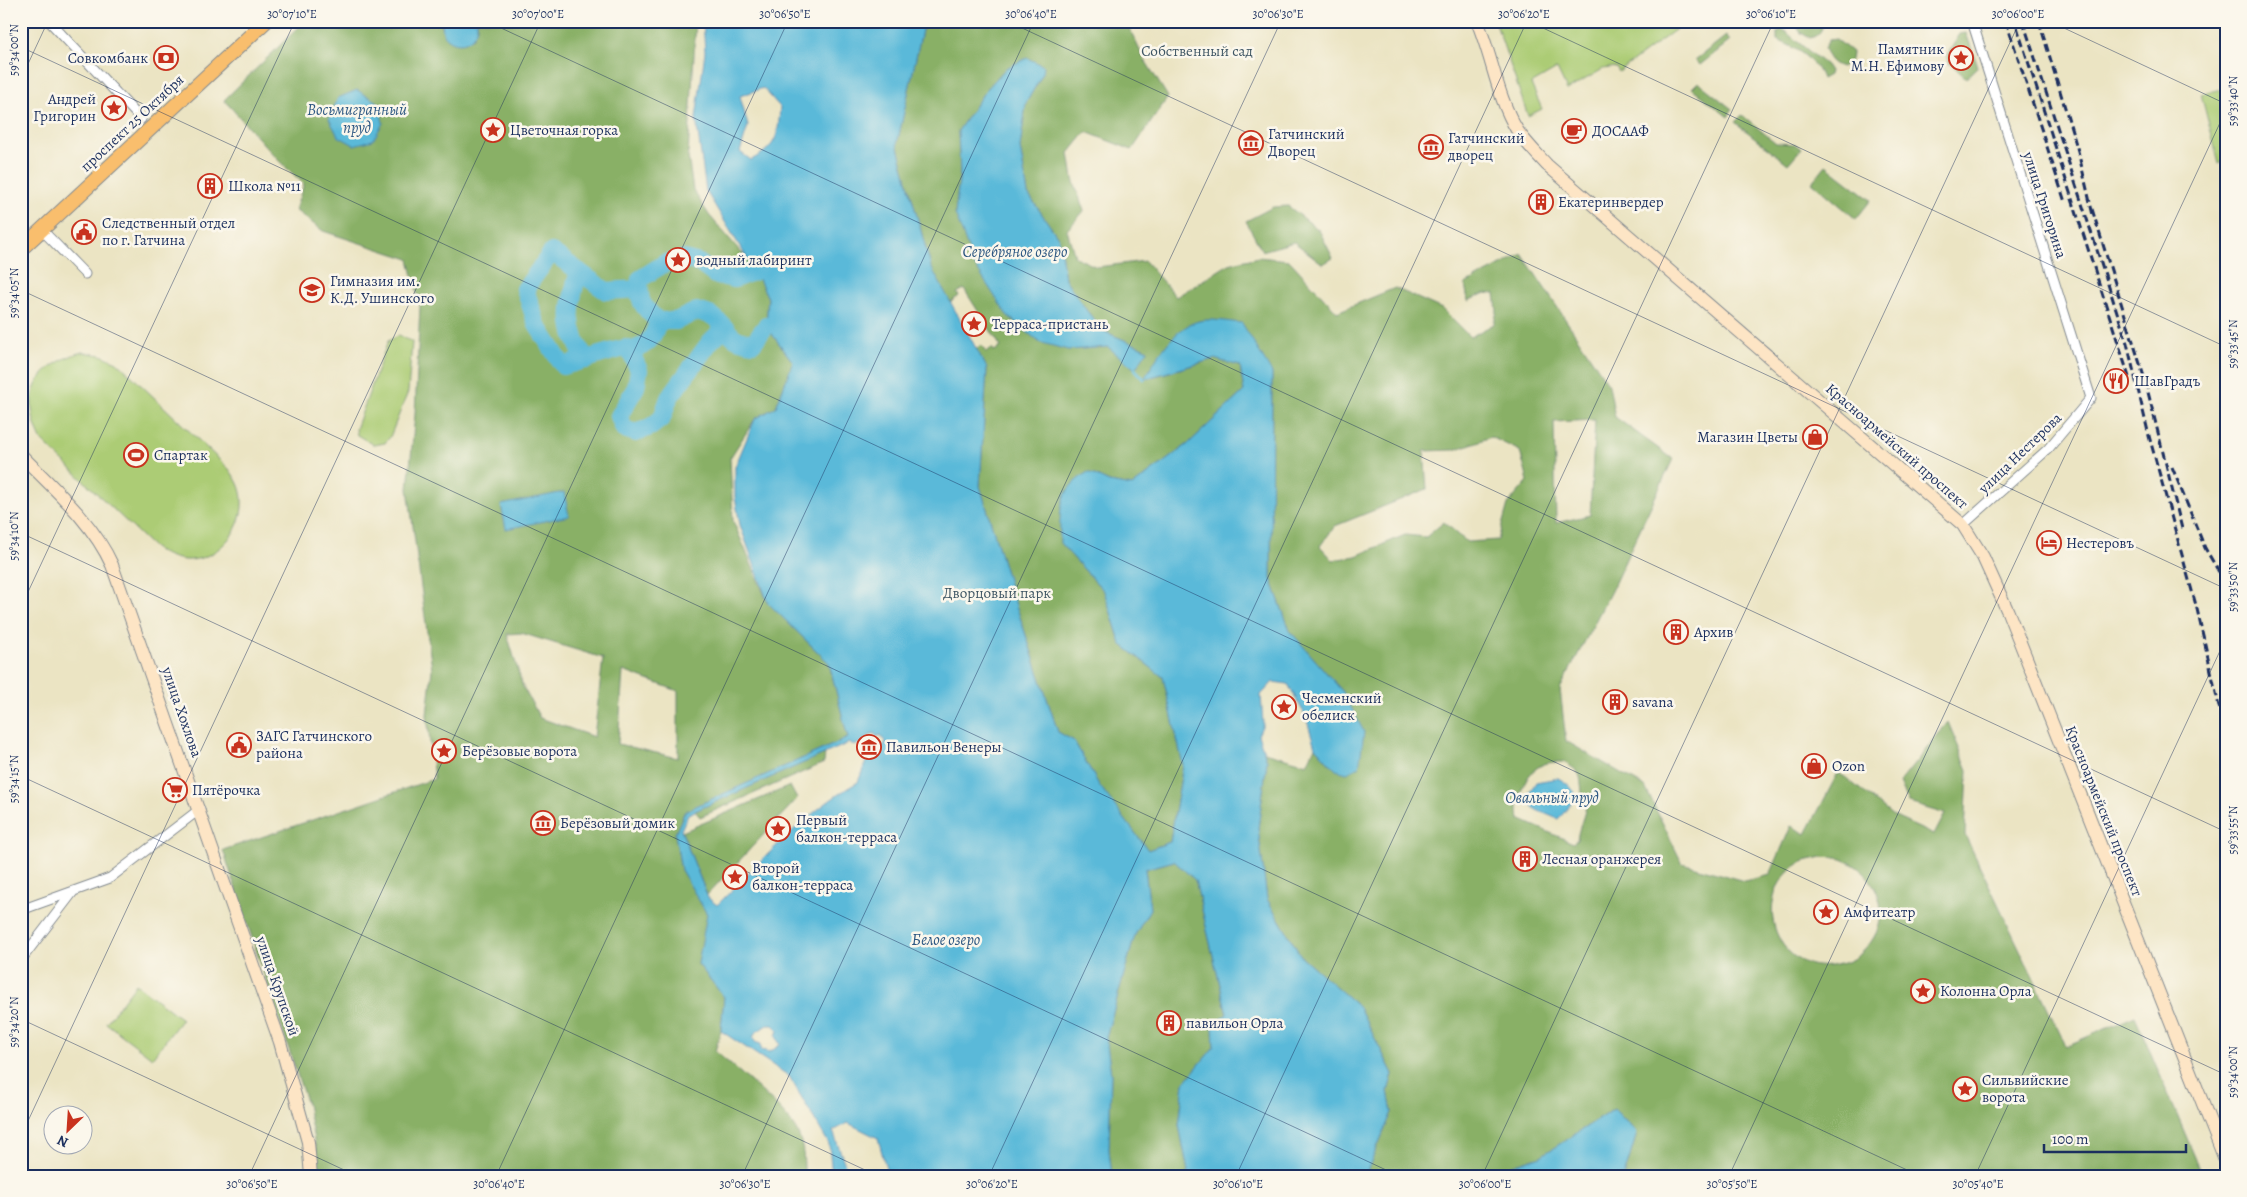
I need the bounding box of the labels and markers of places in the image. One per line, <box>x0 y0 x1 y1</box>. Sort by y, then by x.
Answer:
place label: Памятник М.Н. Ефимову <box>1851 39 1944 76</box>
bank icon: Совкомбанк <box>153 45 179 71</box>
place icon: Памятник М.Н. Ефимову <box>1948 45 1974 71</box>
place label: Совкомбанк <box>68 48 148 68</box>
place label: Андрей Григорин <box>33 89 96 126</box>
place icon: Андрей Григорин <box>101 95 127 121</box>
place icon: Цветочная горка <box>480 117 506 143</box>
cafe icon: ДОСААФ <box>1561 118 1587 144</box>
place label: Цветочная горка <box>510 120 618 140</box>
place label: ДОСААФ <box>1592 121 1649 141</box>
place label: Гатчинский Дворец <box>1268 124 1345 161</box>
place label: Гатчинский дворец <box>1447 128 1525 165</box>
museum icon: Гатчинский Дворец <box>1238 130 1264 156</box>
museum icon: Гатчинский дворец <box>1418 134 1444 160</box>
building icon: Школа №11 <box>197 173 223 199</box>
place label: Школа №11 <box>228 176 301 196</box>
building icon: Екатеринвердер <box>1528 189 1554 215</box>
place label: Екатеринвердер <box>1558 192 1664 212</box>
place label: Следственный отдел по г. Гатчина <box>102 213 235 250</box>
public building icon: Следственный отдел по г. Гатчина <box>71 219 97 245</box>
place icon: водный лабиринт <box>665 247 691 273</box>
place label: водный лабиринт <box>696 250 812 270</box>
place label: Гимназия им. К.Д. Ушинского <box>330 271 434 308</box>
school or university icon: Гимназия им. К.Д. Ушинского <box>299 277 325 303</box>
place icon: Терраса-пристань <box>961 311 987 337</box>
place label: Терраса-пристань <box>992 314 1109 334</box>
restaurant icon: ШавГрадъ <box>2103 368 2129 394</box>
place label: ШавГрадъ <box>2134 371 2201 391</box>
shop icon: Магазин Цветы <box>1802 424 1828 450</box>
place label: Магазин Цветы <box>1697 427 1798 447</box>
sports icon: Спартак <box>123 442 149 468</box>
place label: Спартак <box>154 445 208 465</box>
hotel icon: Нестеровъ <box>2036 530 2062 556</box>
place label: Нестеровъ <box>2066 533 2134 553</box>
building icon: Архив <box>1663 619 1689 645</box>
place label: Архив <box>1693 622 1733 642</box>
place label: Чесменский обелиск <box>1302 688 1382 725</box>
building icon: savana <box>1602 689 1628 715</box>
place label: savana <box>1632 692 1673 712</box>
place icon: Чесменский обелиск <box>1271 694 1297 720</box>
place label: ЗАГС Гатчинского района <box>256 726 372 763</box>
public building icon: ЗАГС Гатчинского района <box>226 732 252 758</box>
museum icon: Павильон Венеры <box>856 734 882 760</box>
place label: Павильон Венеры <box>886 737 1002 757</box>
place icon: Берёзовые ворота <box>431 738 457 764</box>
place label: Берёзовые ворота <box>462 741 577 761</box>
shop icon: Ozon <box>1801 753 1827 779</box>
place label: Ozon <box>1832 756 1865 776</box>
supermarket icon: Пятёрочка <box>162 777 188 803</box>
place label: Пятёрочка <box>192 780 261 800</box>
museum icon: Берёзовый домик <box>530 810 556 836</box>
place label: Первый балкон-терраса <box>796 810 897 847</box>
place label: Берёзовый домик <box>560 813 675 833</box>
place icon: Первый балкон-терраса <box>765 816 791 842</box>
building icon: Лесная оранжерея <box>1512 846 1538 872</box>
place label: Лесная оранжерея <box>1542 849 1661 869</box>
place label: Второй балкон-терраса <box>752 858 853 895</box>
place icon: Второй балкон-терраса <box>722 864 748 890</box>
place icon: Амфитеатр <box>1813 899 1839 925</box>
place label: Амфитеатр <box>1843 902 1915 922</box>
place icon: Колонна Орла <box>1910 978 1936 1004</box>
place label: Колонна Орла <box>1940 981 2032 1001</box>
building icon: павильон Орла <box>1156 1010 1182 1036</box>
place label: павильон Орла <box>1186 1013 1283 1033</box>
place label: Сильвийские ворота <box>1982 1070 2069 1107</box>
place icon: Сильвийские ворота <box>1952 1076 1978 1102</box>

